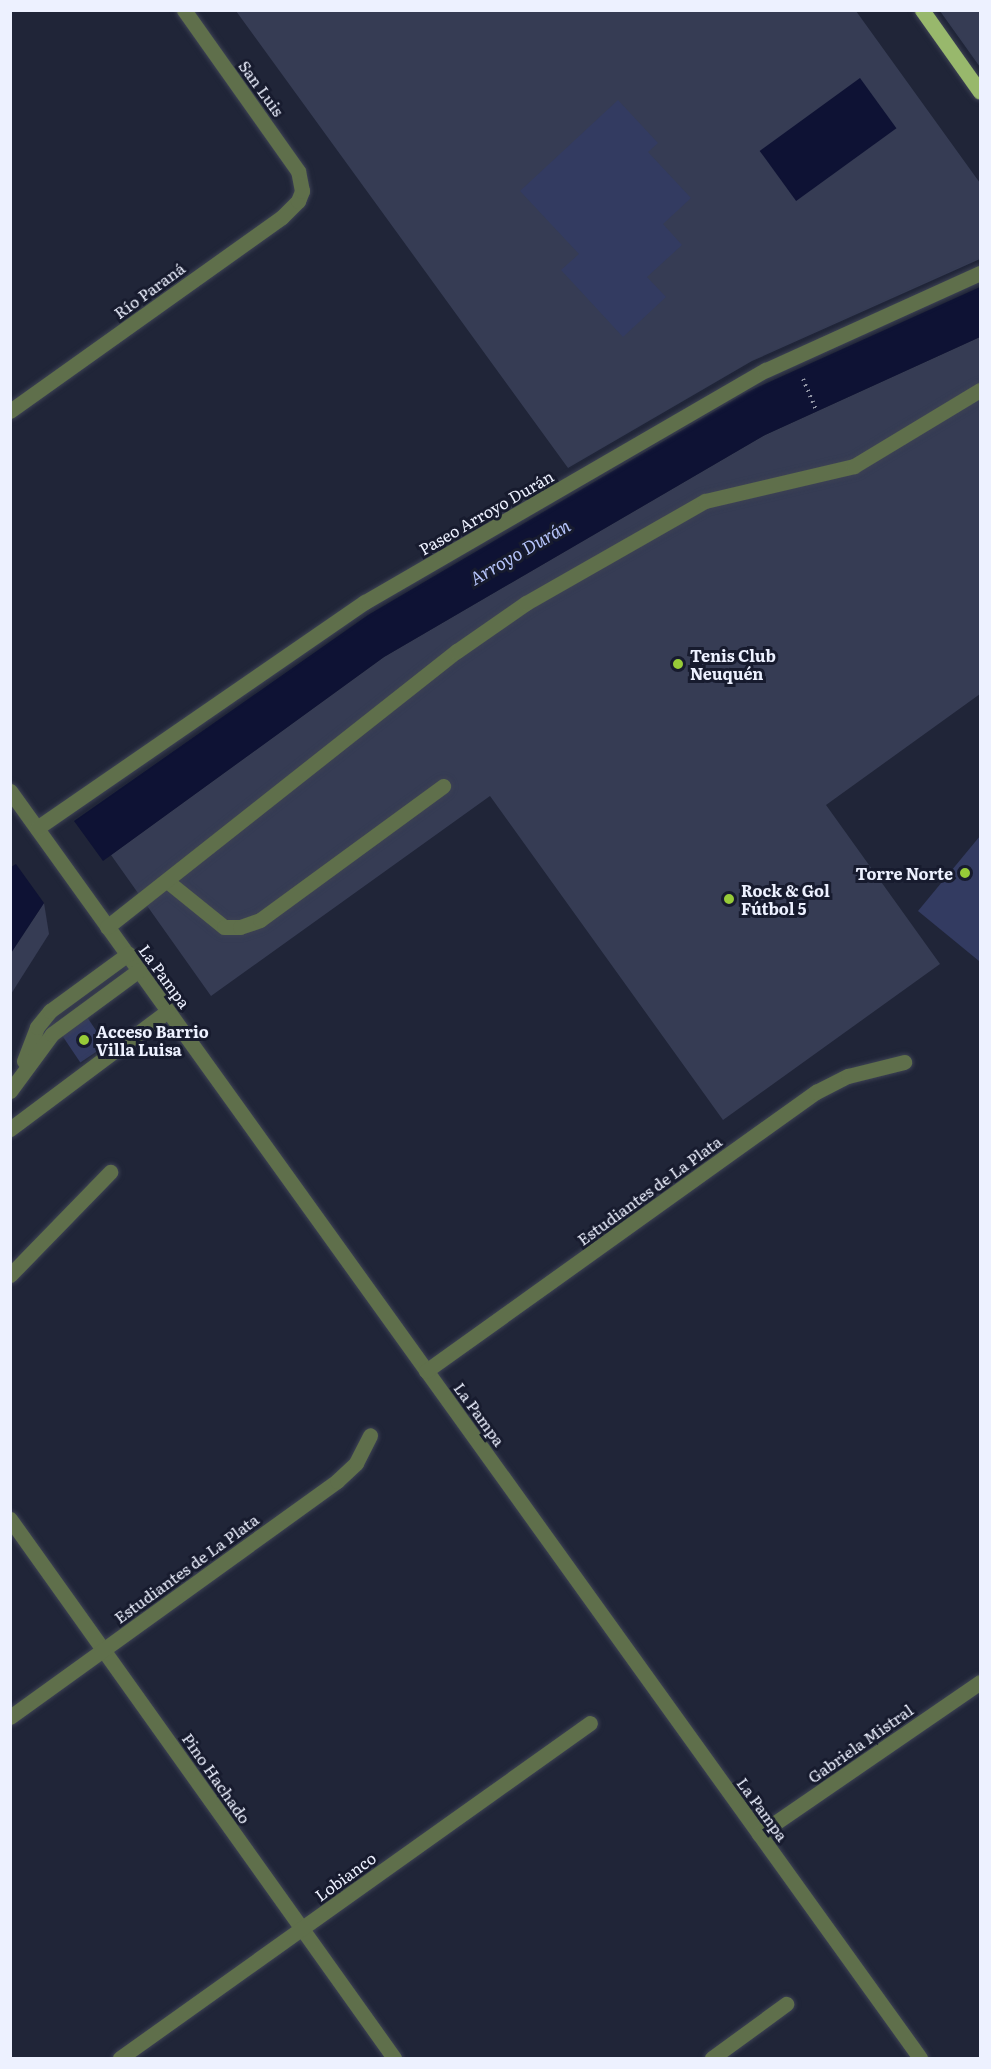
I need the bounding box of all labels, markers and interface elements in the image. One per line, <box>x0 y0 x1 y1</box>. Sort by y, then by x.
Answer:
street label: San Luis <box>235 56 289 120</box>
street label: Río Paraná <box>110 258 188 322</box>
street label: Paseo Arroyo Durán <box>415 466 557 558</box>
water label: Arroyo Durán <box>466 514 574 590</box>
place label: Tenis Club Neuquén <box>690 645 776 683</box>
marker: Tenis Club Neuquén <box>671 657 685 671</box>
place label: Torre Norte <box>856 863 953 883</box>
marker: Torre Norte <box>958 866 972 880</box>
place label: Rock & Gol Fútbol 5 <box>741 880 830 918</box>
marker: Rock & Gol Fútbol 5 <box>722 892 736 906</box>
street label: La Pampa <box>135 940 195 1012</box>
place label: Acceso Barrio Villa Luisa <box>96 1021 209 1059</box>
marker: Acceso Barrio Villa Luisa <box>77 1033 91 1047</box>
street label: Estudiantes de La Plata <box>573 1131 725 1249</box>
street label: La Pampa <box>450 1378 510 1450</box>
street label: Estudiantes de La Plata <box>110 1509 262 1627</box>
street label: Gabriela Mistral <box>804 1700 916 1786</box>
street label: Pino Hachado <box>179 1729 255 1827</box>
street label: La Pampa <box>733 1773 793 1845</box>
street label: Lobianco <box>311 1848 379 1904</box>

